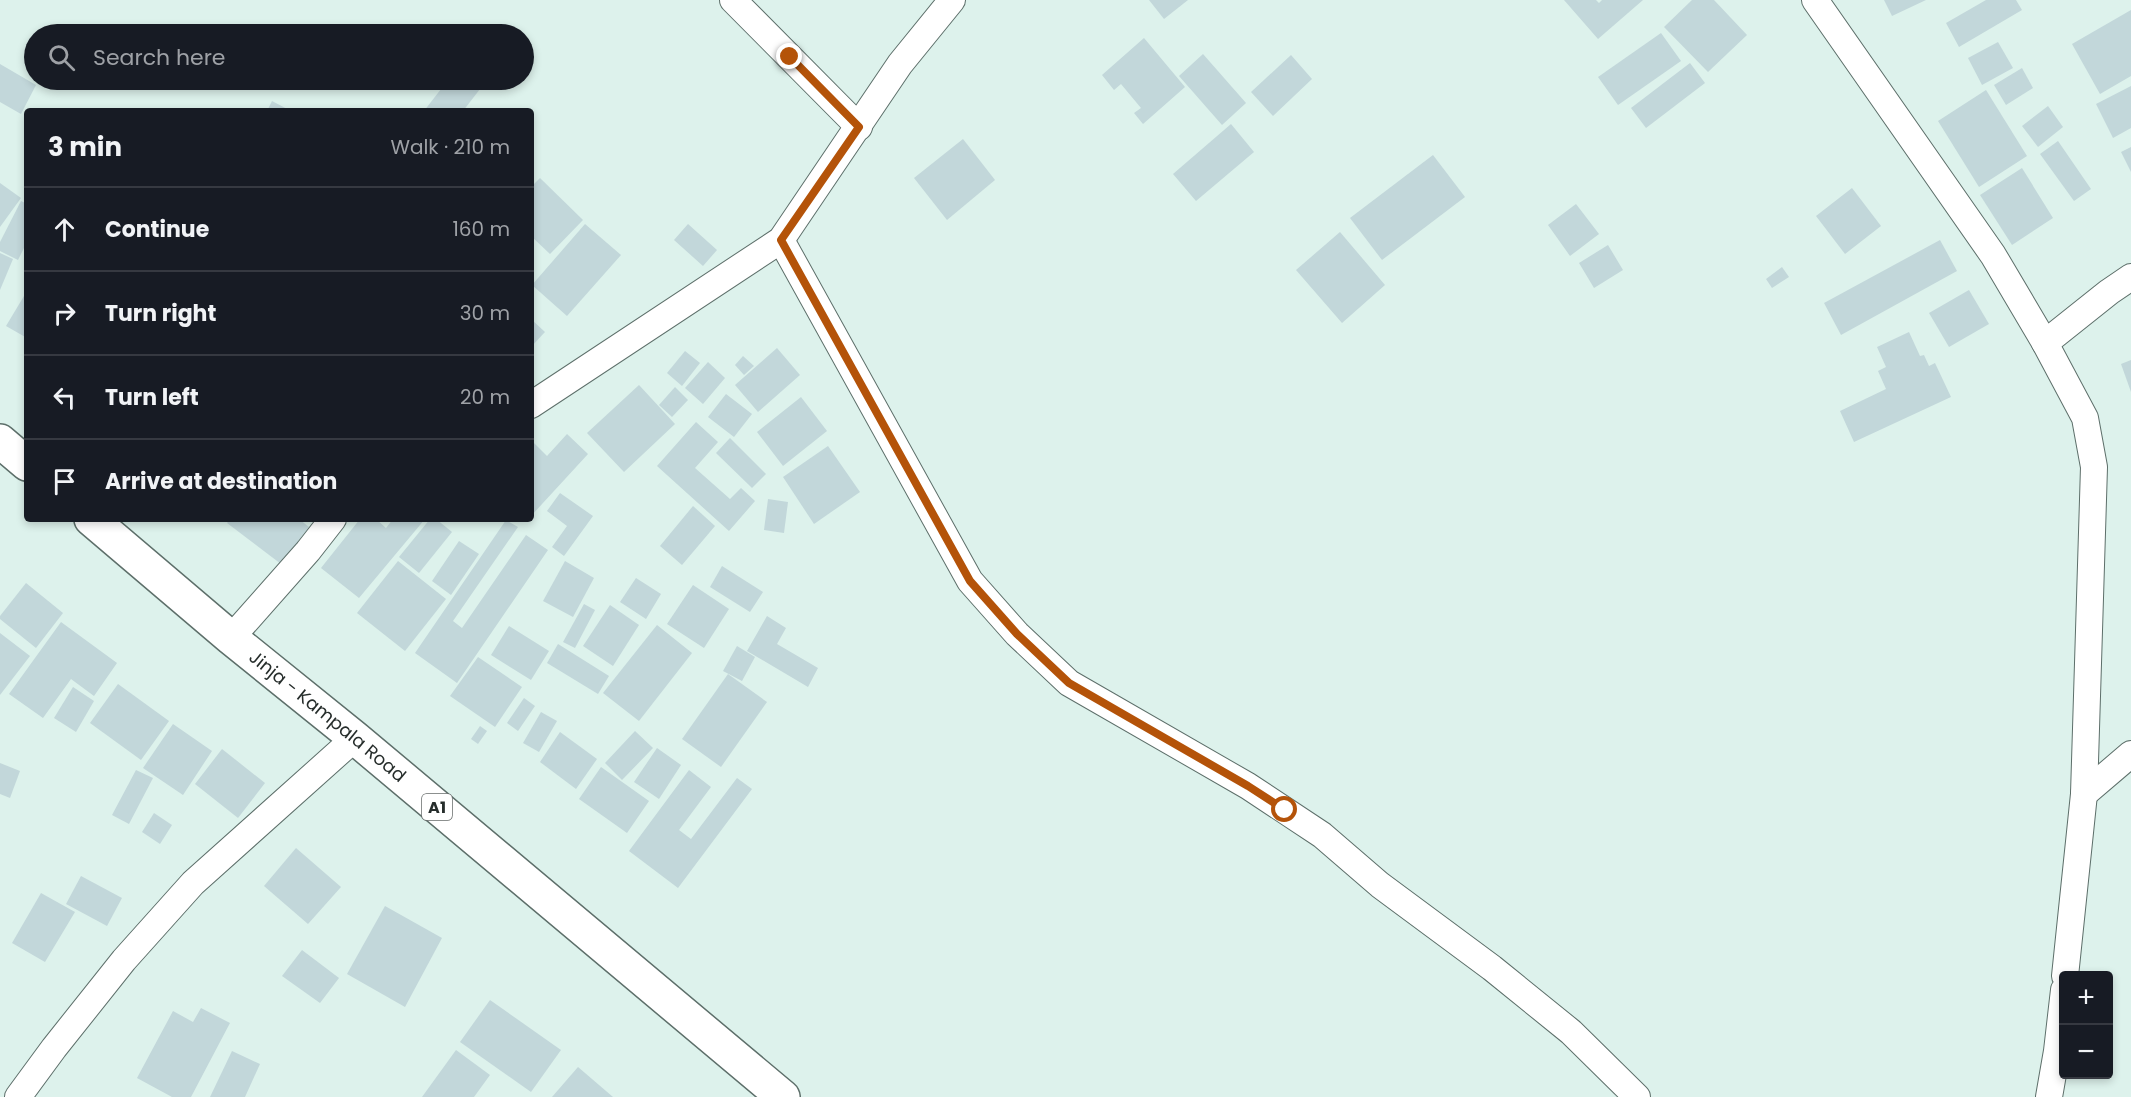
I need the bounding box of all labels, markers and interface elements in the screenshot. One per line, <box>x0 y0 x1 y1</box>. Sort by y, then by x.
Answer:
search box <box>24 24 534 90</box>
icon: search <box>45 41 78 74</box>
text: Search here <box>93 42 226 73</box>
route end <box>776 43 802 69</box>
text: 3 min <box>48 129 122 165</box>
text: Walk · 210 m <box>390 133 510 161</box>
icon: ahead <box>48 213 81 246</box>
text: Continue <box>105 214 209 245</box>
text: 160 m <box>452 215 510 243</box>
icon: right <box>48 297 81 330</box>
text: Turn right <box>105 298 216 329</box>
text: 30 m <box>460 299 510 327</box>
icon: left <box>48 381 81 414</box>
text: Turn left <box>105 382 199 413</box>
text: 20 m <box>460 383 510 411</box>
icon: arrive <box>48 465 81 498</box>
text: Arrive at destination <box>105 466 337 497</box>
street label: Jinja - Kampala Road <box>244 644 412 788</box>
road number: A1 <box>422 794 452 820</box>
route start <box>1271 796 1297 822</box>
map controls <box>2059 971 2113 1079</box>
button: + <box>2059 971 2113 1025</box>
button: − <box>2059 1025 2113 1079</box>

